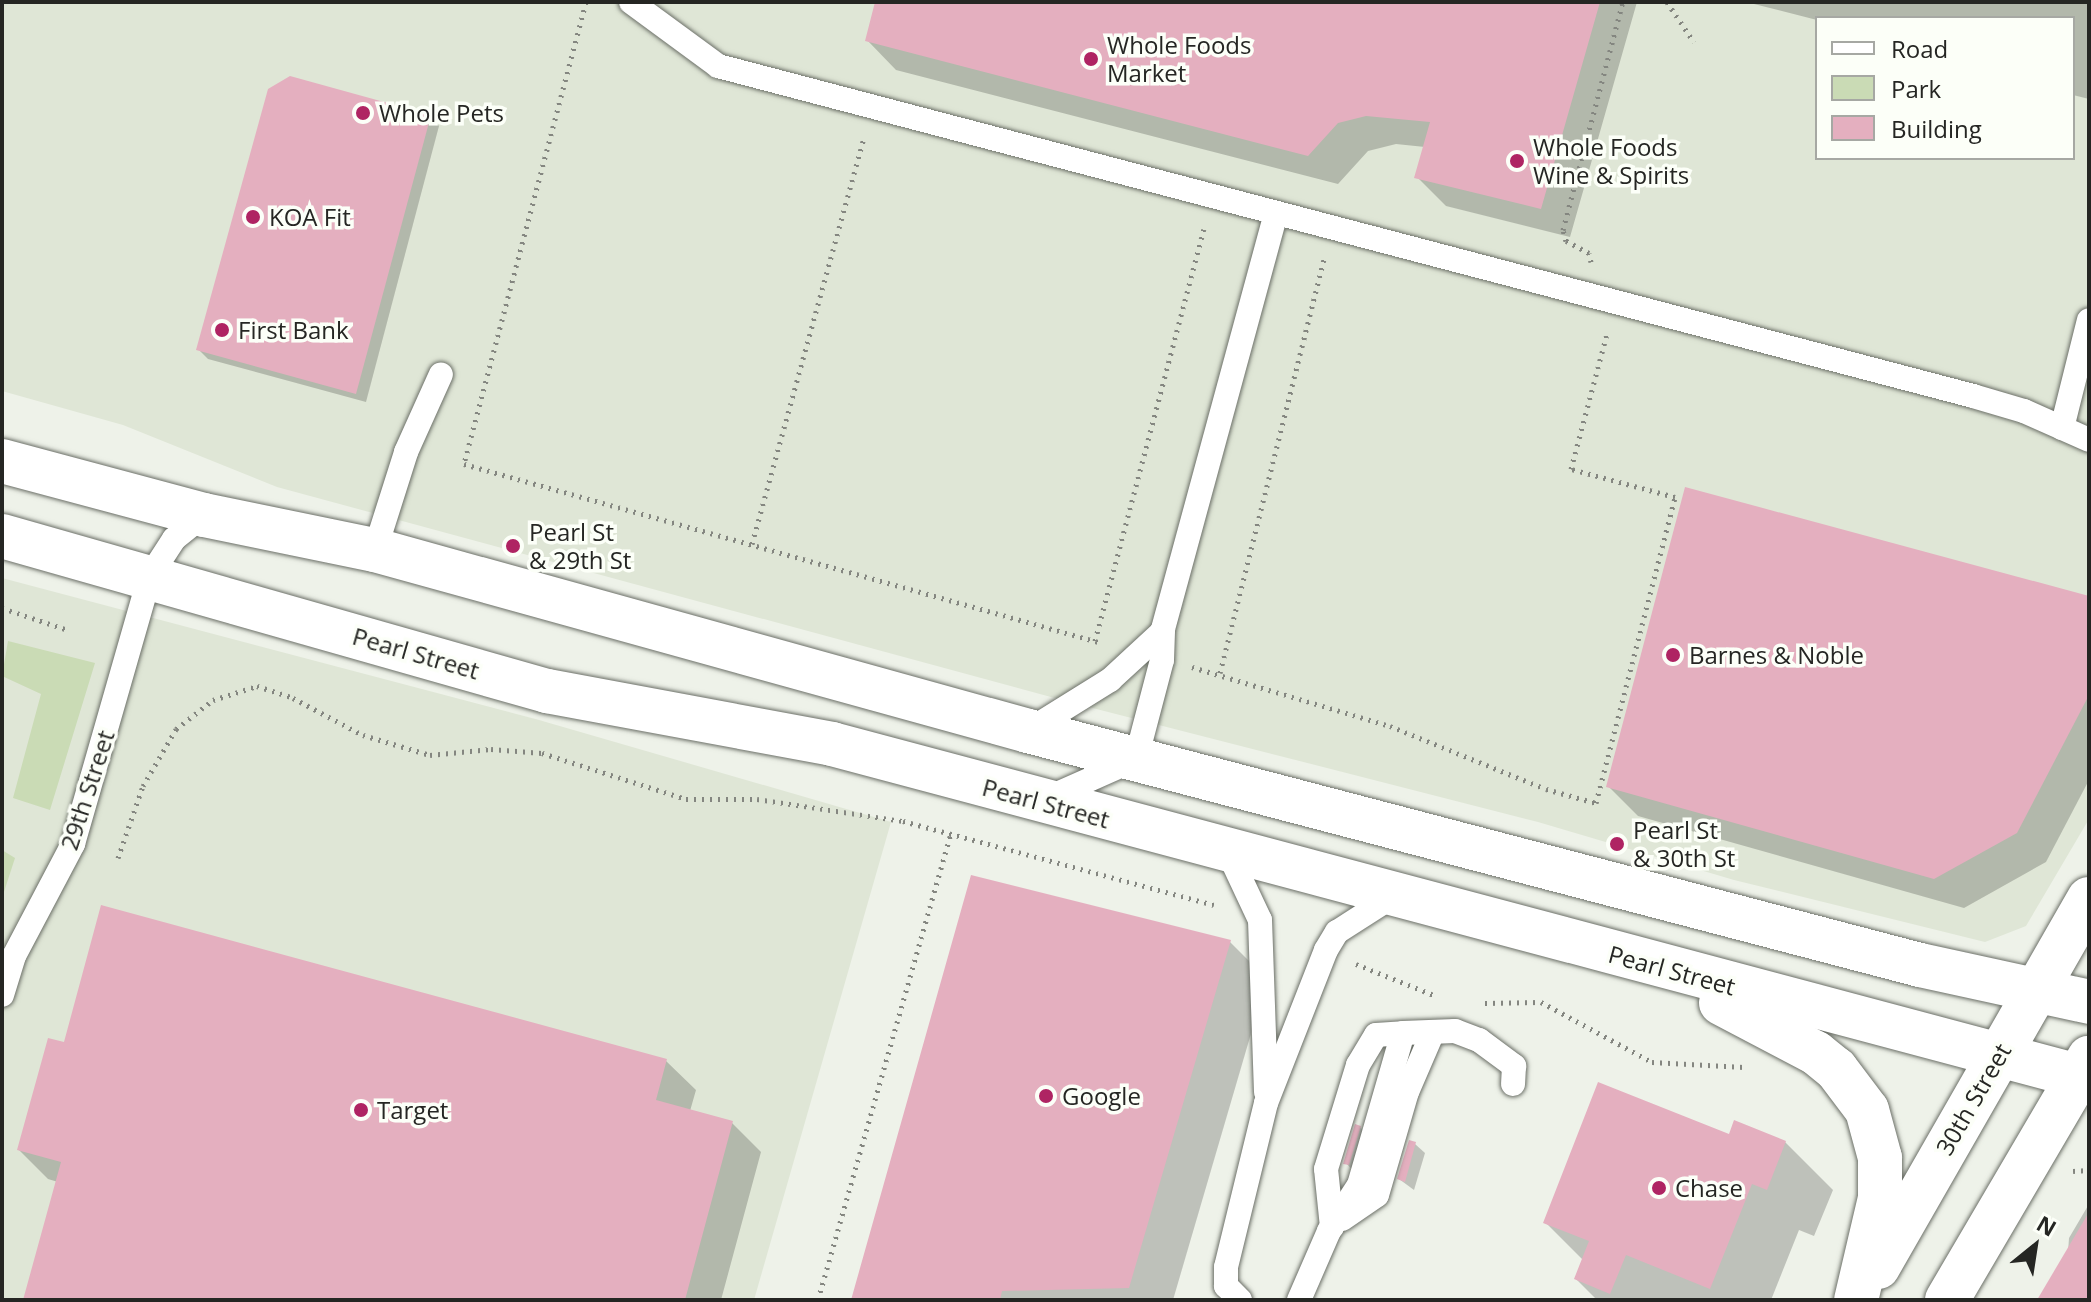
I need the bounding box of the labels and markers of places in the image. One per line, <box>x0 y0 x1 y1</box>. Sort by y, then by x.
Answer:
place label: Whole Foods Market <box>1107 31 1251 87</box>
marker: Whole Foods Market <box>1082 50 1100 68</box>
place label: Whole Pets <box>379 99 504 127</box>
marker: Whole Pets <box>354 104 372 122</box>
place label: Whole Foods Wine & Spirits <box>1533 133 1689 189</box>
marker: Whole Foods Wine & Spirits <box>1508 152 1526 170</box>
place label: KOA Fit <box>269 203 351 231</box>
marker: KOA Fit <box>244 208 262 226</box>
place label: First Bank <box>238 316 349 344</box>
marker: First Bank <box>213 321 231 339</box>
place label: Pearl St & 29th St <box>529 518 631 574</box>
marker: Pearl St & 29th St <box>504 537 522 555</box>
place label: Barnes & Noble <box>1689 641 1864 669</box>
marker: Barnes & Noble <box>1664 646 1682 664</box>
place label: Pearl St & 30th St <box>1633 816 1735 872</box>
marker: Pearl St & 30th St <box>1608 835 1626 853</box>
place label: Google <box>1062 1082 1141 1110</box>
marker: Google <box>1037 1087 1055 1105</box>
place label: Target <box>377 1096 448 1124</box>
marker: Target <box>352 1101 370 1119</box>
place label: Chase <box>1675 1174 1743 1202</box>
marker: Chase <box>1650 1179 1668 1197</box>

